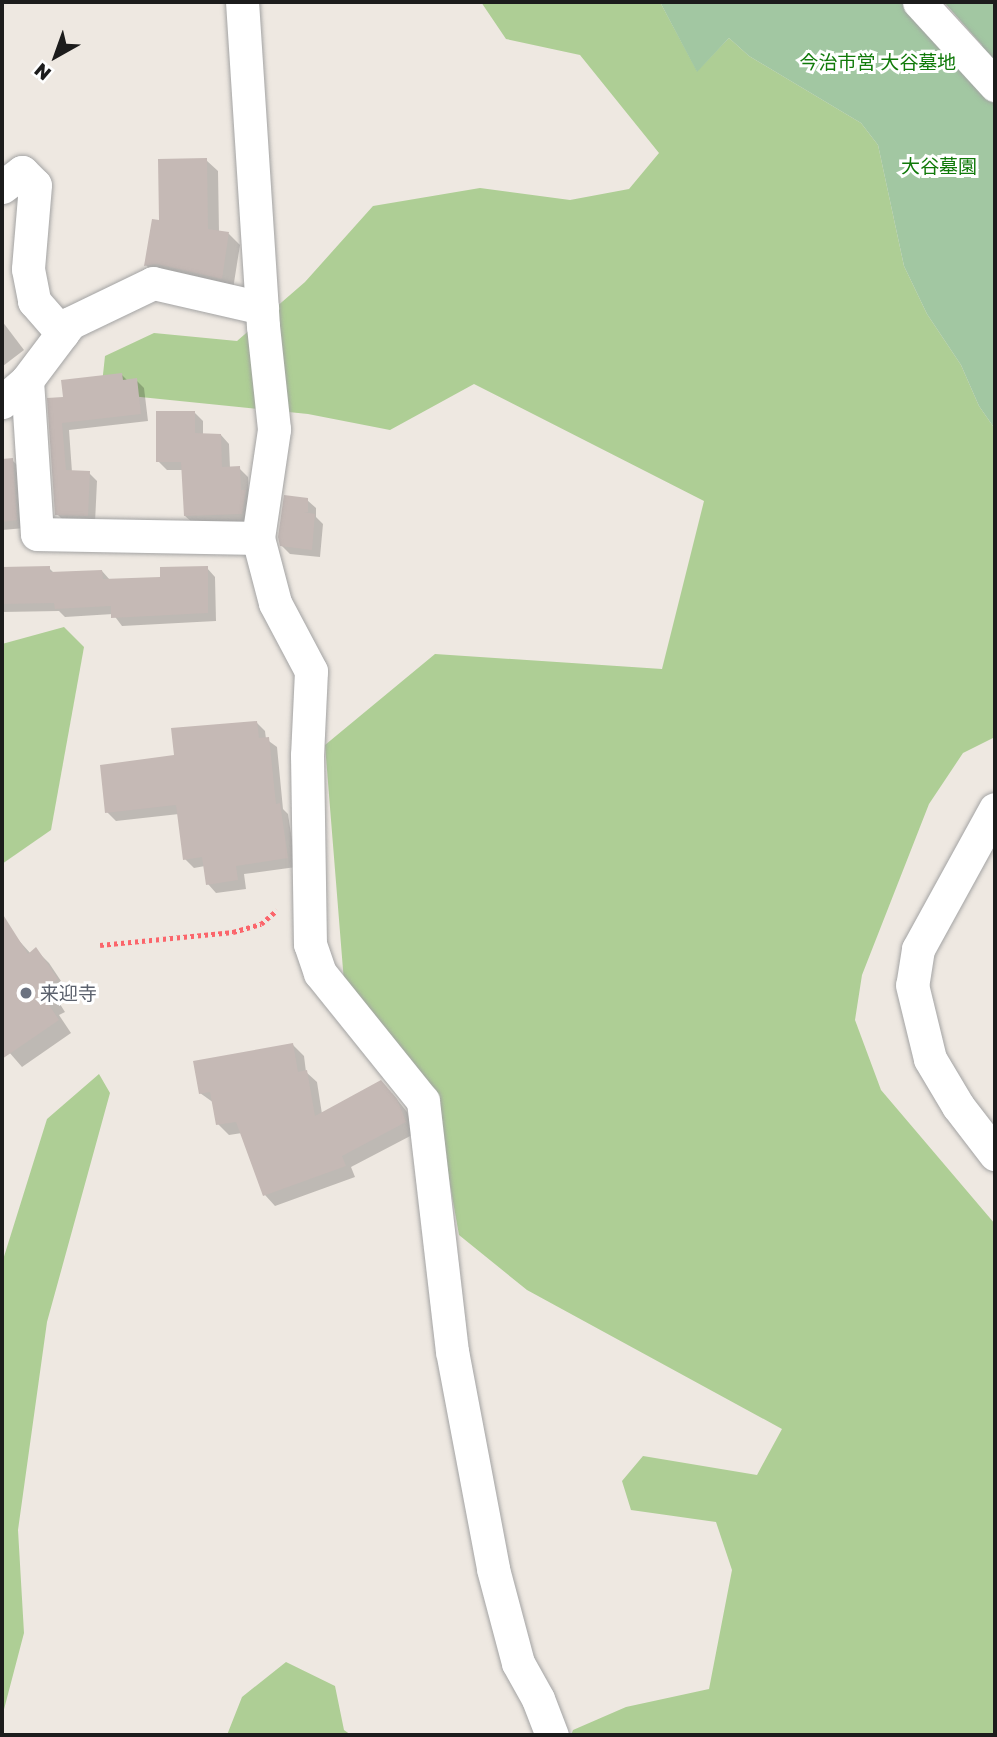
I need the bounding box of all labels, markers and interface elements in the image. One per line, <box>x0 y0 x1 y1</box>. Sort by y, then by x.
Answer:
north arrow <box>21 21 91 91</box>
park label: 今治市営 大谷墓地 <box>800 51 956 73</box>
text: N <box>29 59 55 86</box>
park label: 大谷墓園 <box>901 155 977 177</box>
place label: 来迎寺 <box>40 982 97 1004</box>
marker: 来迎寺 <box>18 985 34 1001</box>

